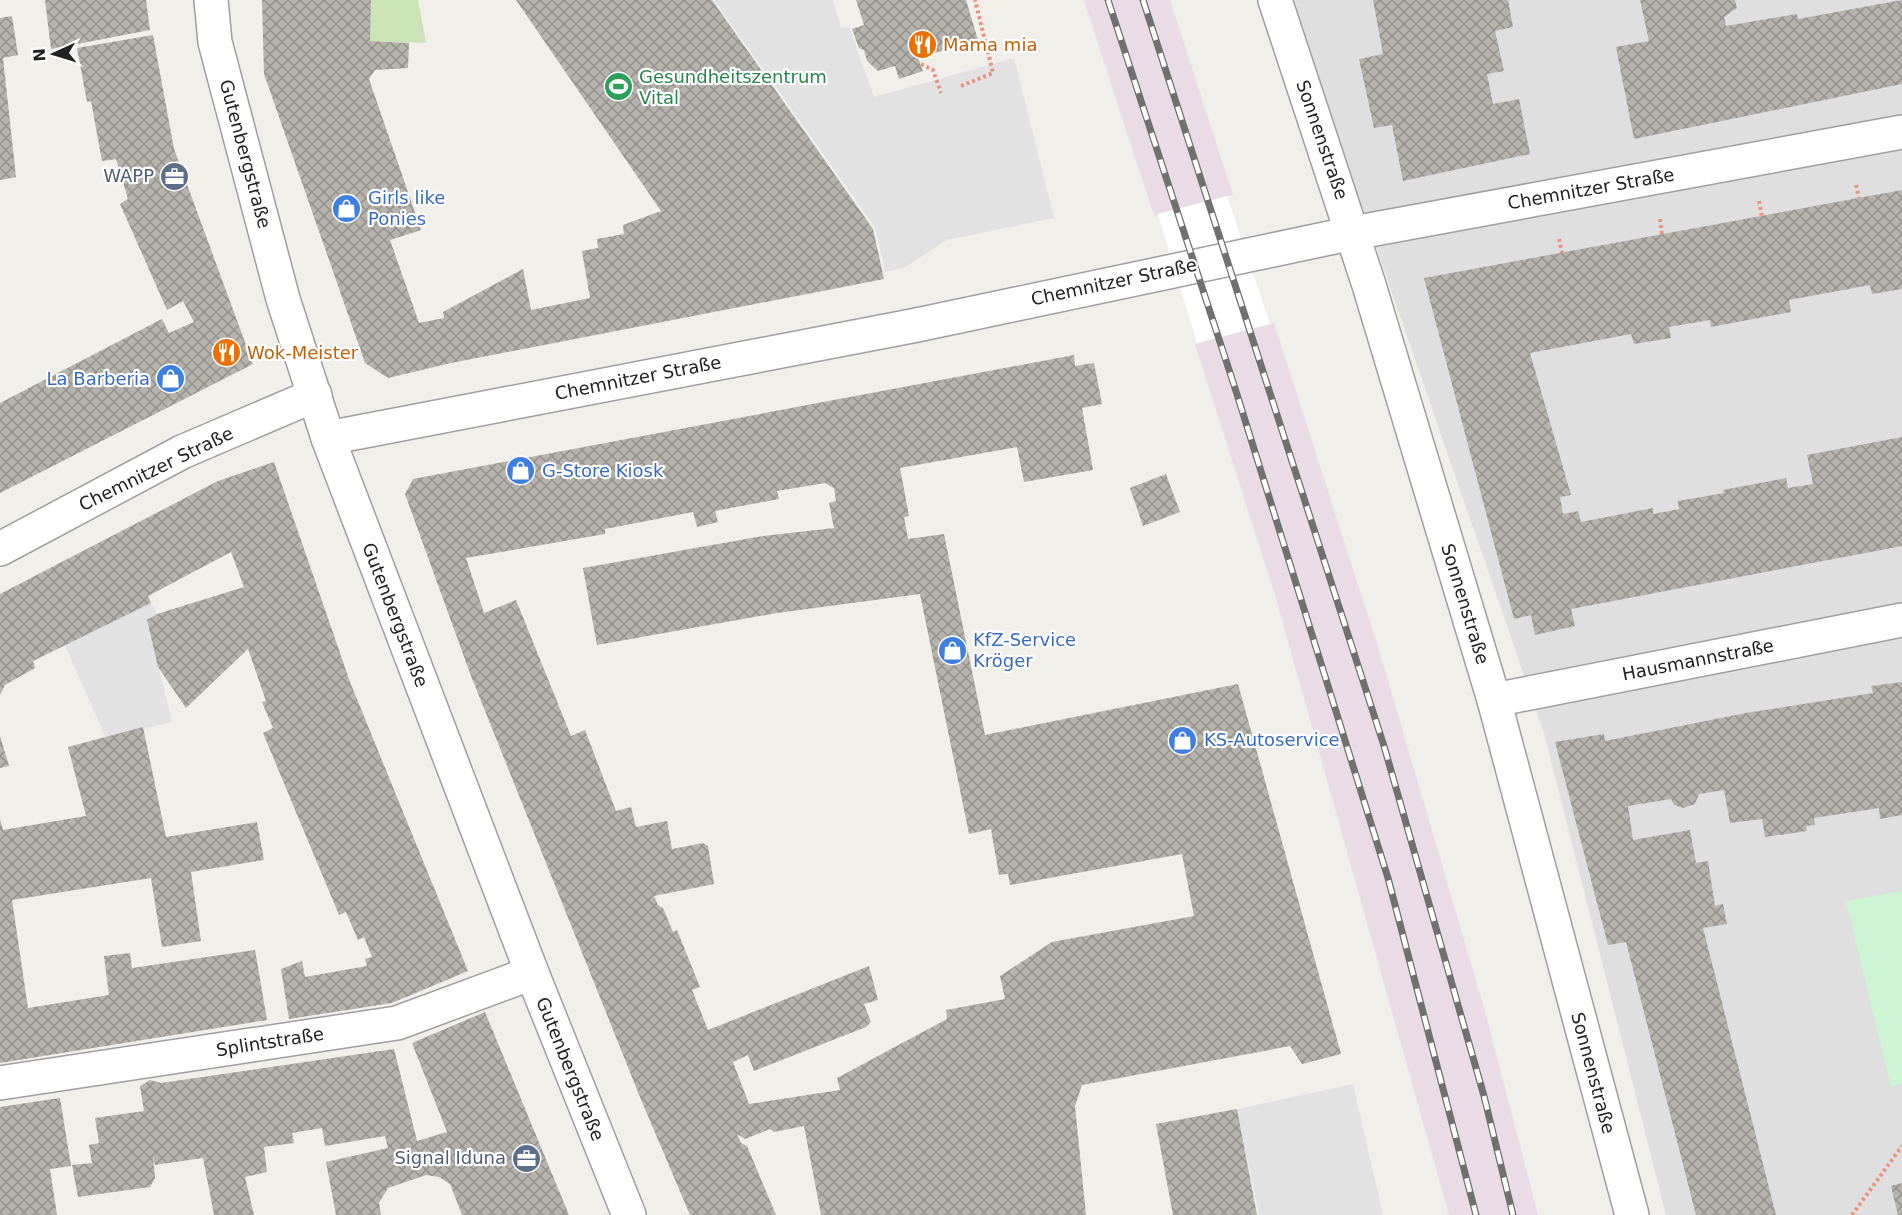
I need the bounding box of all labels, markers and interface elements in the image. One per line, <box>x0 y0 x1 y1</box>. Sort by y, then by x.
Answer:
north arrow <box>24 24 84 84</box>
restaurant icon: Mama mia <box>906 29 938 61</box>
place label: Mama mia <box>943 34 1037 55</box>
text: N <box>30 48 49 62</box>
place label: Gesundheitszentrum Vital <box>639 66 827 108</box>
sports icon: Gesundheitszentrum Vital <box>602 71 634 103</box>
street label: Gutenbergstraße <box>216 77 275 231</box>
street label: Sonnenstraße <box>1292 77 1353 202</box>
office icon: WAPP <box>159 160 191 192</box>
street label: Chemnitzer Straße <box>1506 163 1676 214</box>
place label: WAPP <box>103 165 154 186</box>
place label: Girls like Ponies <box>368 187 445 229</box>
shop icon: Girls like Ponies <box>331 192 363 224</box>
street label: Chemnitzer Straße <box>1029 254 1199 309</box>
restaurant icon: Wok-Meister <box>210 337 242 369</box>
place label: Wok-Meister <box>247 342 359 363</box>
street label: Chemnitzer Straße <box>553 351 723 404</box>
shop icon: La Barberia <box>155 363 187 395</box>
place label: La Barberia <box>47 368 150 389</box>
street label: Chemnitzer Straße <box>75 422 236 515</box>
shop icon: G-Store Kiosk <box>505 455 537 487</box>
place label: G-Store Kiosk <box>542 460 664 481</box>
street label: Gutenbergstraße <box>358 540 433 690</box>
street label: Sonnenstraße <box>1437 541 1494 667</box>
place label: KfZ-Service Kröger <box>973 629 1076 671</box>
shop icon: KfZ-Service Kröger <box>936 634 968 666</box>
street label: Hausmannstraße <box>1620 635 1776 685</box>
shop icon: KS-Autoservice <box>1167 724 1199 756</box>
place label: KS-Autoservice <box>1204 729 1340 750</box>
street label: Gutenbergstraße <box>532 994 609 1144</box>
street label: Sonnenstraße <box>1567 1010 1620 1136</box>
street label: Splintstraße <box>215 1023 325 1060</box>
office icon: Signal Iduna <box>511 1142 543 1174</box>
place label: Signal Iduna <box>394 1147 506 1168</box>

